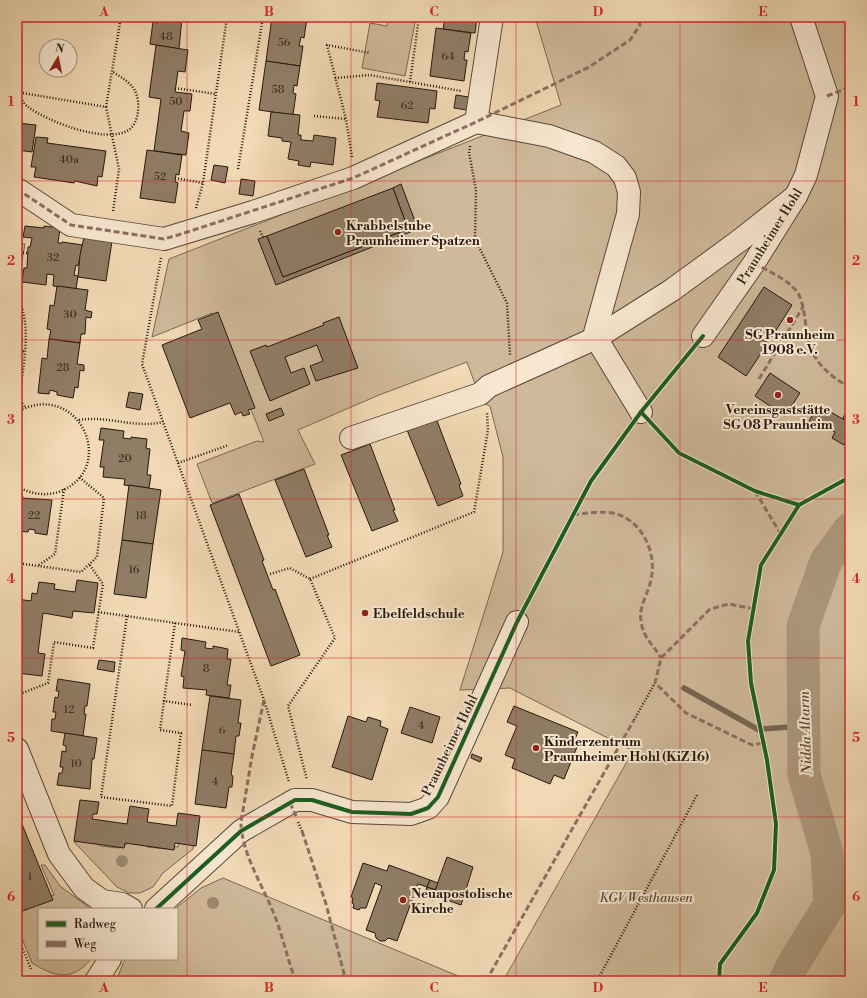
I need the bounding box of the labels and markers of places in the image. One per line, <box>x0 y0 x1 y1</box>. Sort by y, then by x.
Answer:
place label: Krabbelstube Praunheimer Spatzen <box>346 218 480 249</box>
marker: Krabbelstube Praunheimer Spatzen <box>333 227 343 237</box>
marker: SG Praunheim 1908 e.V. <box>785 315 795 325</box>
place label: SG Praunheim 1908 e.V. <box>745 327 835 358</box>
marker: Vereinsgaststätte SG 08 Praunheim <box>773 390 783 400</box>
place label: Vereinsgaststätte SG 08 Praunheim <box>723 402 833 433</box>
place label: Ebelfeldschule <box>373 606 465 622</box>
marker: Ebelfeldschule <box>360 608 370 618</box>
place label: Kinderzentrum Praunheimer Hohl (KiZ 16) <box>544 734 709 765</box>
marker: Kinderzentrum Praunheimer Hohl (KiZ 16) <box>531 743 541 753</box>
place label: Neuapostolische Kirche <box>411 886 513 917</box>
marker: Neuapostolische Kirche <box>398 895 408 905</box>

